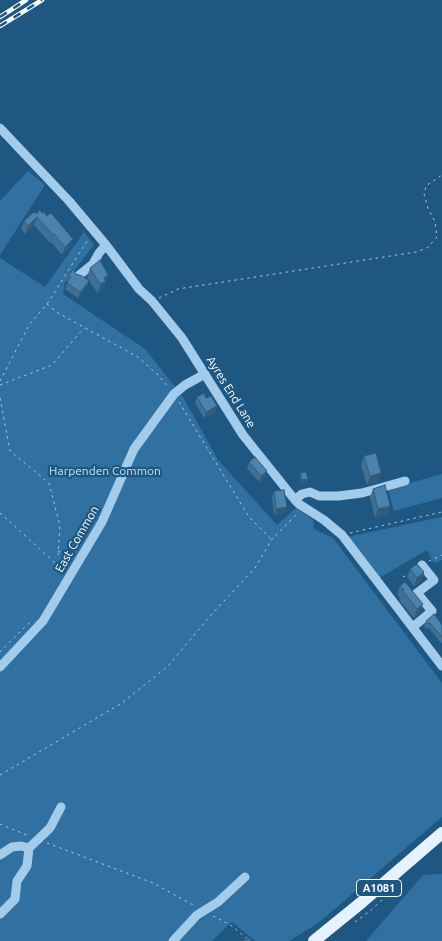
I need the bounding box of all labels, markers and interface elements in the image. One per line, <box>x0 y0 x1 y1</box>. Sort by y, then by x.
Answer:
street label: Ayres End Lane <box>203 354 259 430</box>
park label: Harpenden Common <box>49 464 161 478</box>
street label: East Common <box>52 503 102 575</box>
road number: A1081 <box>356 880 402 896</box>

